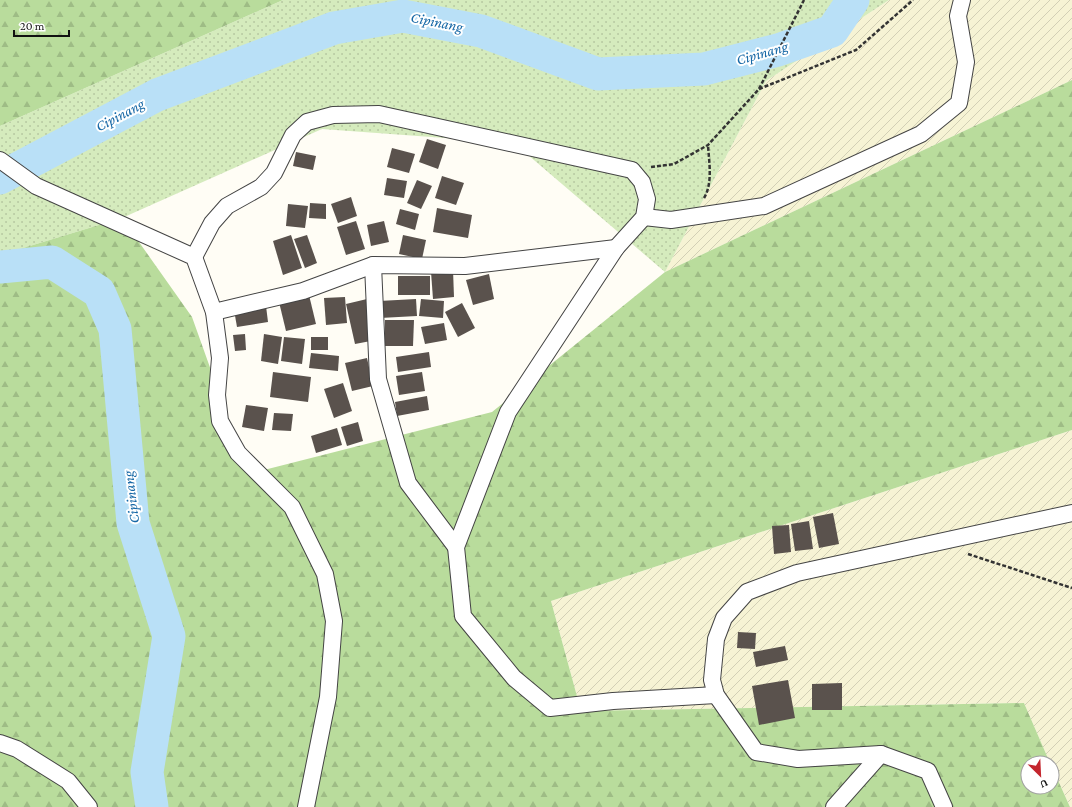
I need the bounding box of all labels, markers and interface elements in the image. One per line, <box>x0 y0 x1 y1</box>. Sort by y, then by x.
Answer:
water label: Cipinang <box>409 9 465 36</box>
scale bar <box>14 12 69 38</box>
text: 20 m <box>20 19 45 33</box>
water label: Cipinang <box>734 38 790 69</box>
water label: Cipinang <box>93 95 148 135</box>
water label: Cipinang <box>120 469 143 524</box>
north arrow <box>1020 755 1060 795</box>
text: U <box>1038 777 1050 791</box>

